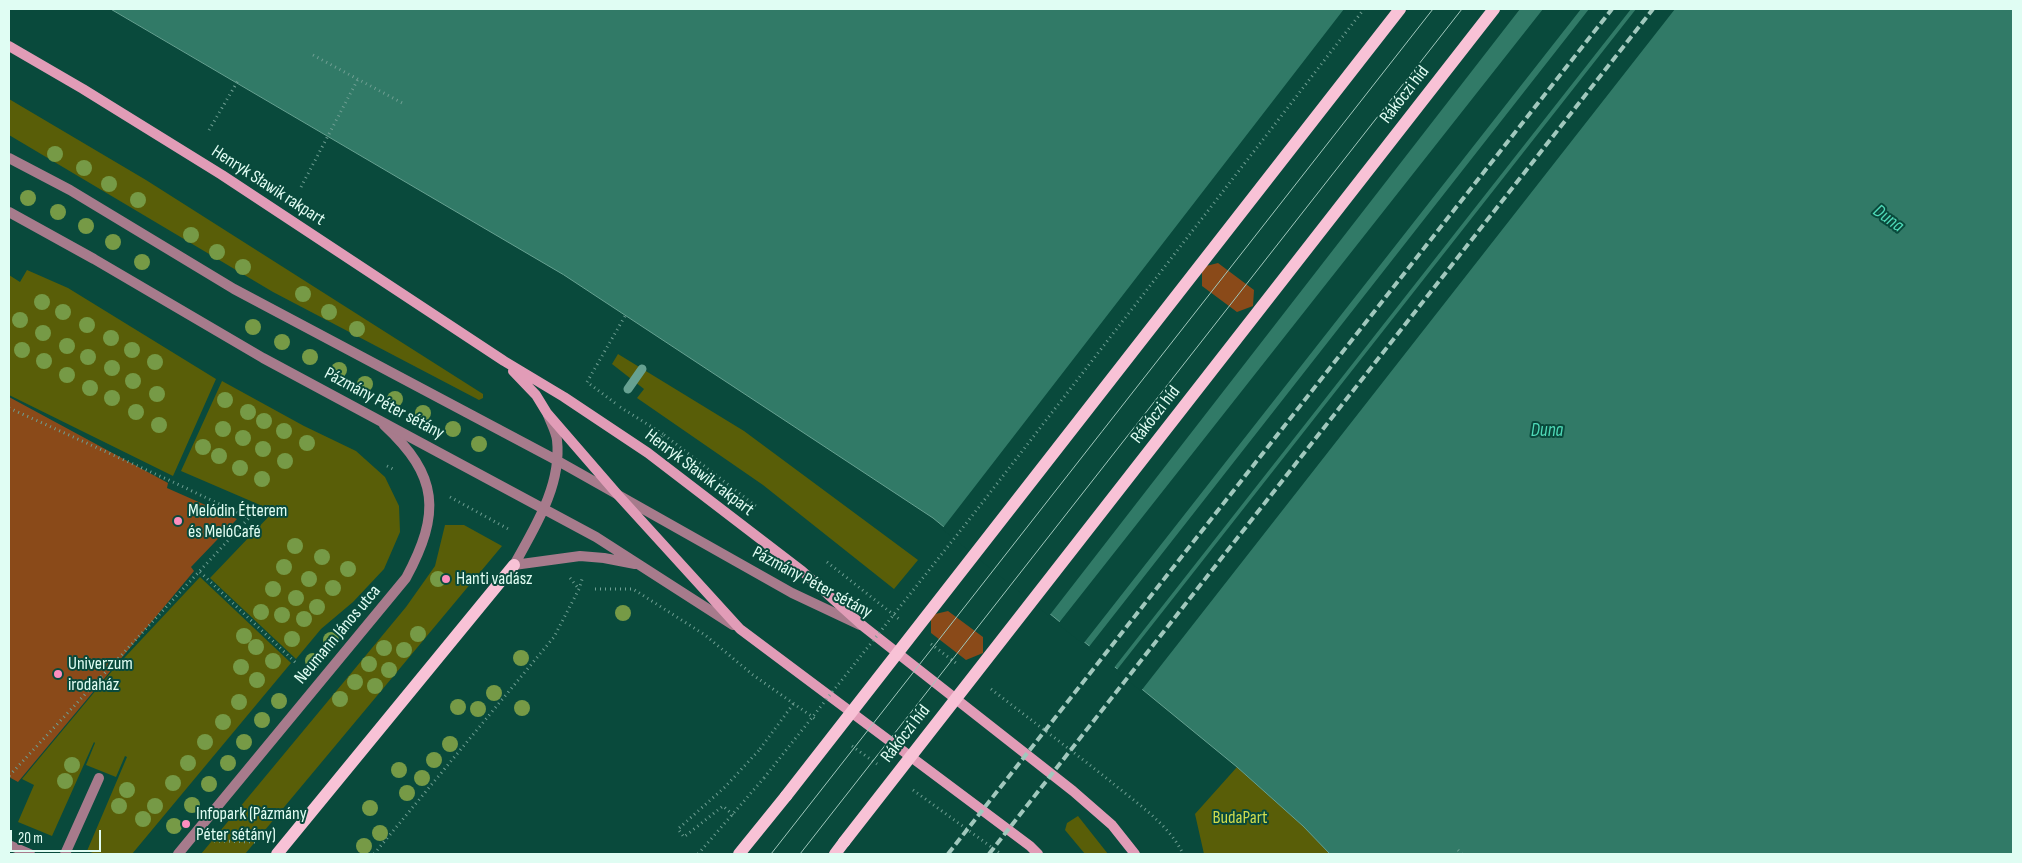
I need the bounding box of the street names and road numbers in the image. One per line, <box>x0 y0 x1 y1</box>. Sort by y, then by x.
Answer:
street label: Rákóczi híd <box>1376 62 1434 128</box>
street label: Henryk Sławik rakpart <box>207 141 329 231</box>
street label: Pázmány Péter sétány <box>320 363 448 445</box>
street label: Rákóczi híd <box>1127 382 1185 448</box>
street label: Henryk Sławik rakpart <box>640 425 758 521</box>
street label: Pázmány Péter sétány <box>748 542 876 624</box>
street label: Neumann János utca <box>290 581 386 689</box>
street label: Rákóczi híd <box>877 701 935 767</box>

